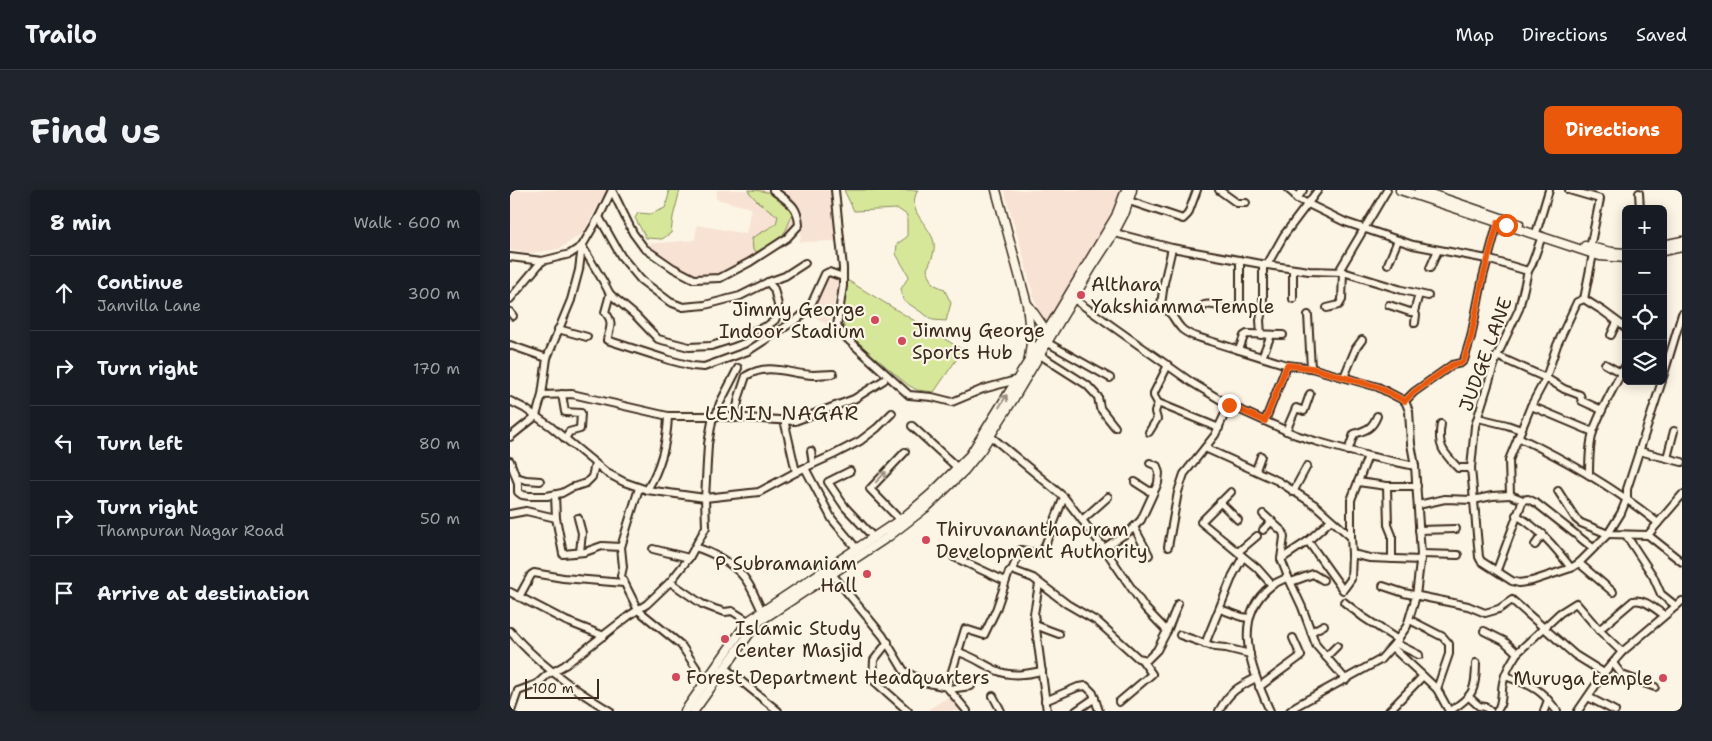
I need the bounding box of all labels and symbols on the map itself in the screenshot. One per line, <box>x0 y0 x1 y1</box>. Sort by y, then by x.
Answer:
route start <box>1495 214 1518 237</box>
place label: Althara Yakshiamma Temple <box>1091 272 1275 319</box>
marker: Althara Yakshiamma Temple <box>1075 289 1087 301</box>
street label: JUDGE LANE <box>1453 294 1518 415</box>
place label: Jimmy George Indoor Stadium <box>719 297 865 344</box>
marker: Jimmy George Indoor Stadium <box>869 314 881 326</box>
place label: Jimmy George Sports Hub <box>912 318 1045 365</box>
marker: Jimmy George Sports Hub <box>896 335 908 347</box>
route end <box>1218 394 1241 417</box>
one-way arrow <box>999 395 1009 409</box>
district label: LENIN NAGAR <box>705 400 859 426</box>
one-way arrow <box>875 471 887 483</box>
place label: Thiruvananthapuram Development Authority <box>936 517 1148 564</box>
marker: Thiruvananthapuram Development Authority <box>920 534 932 546</box>
place label: P Subramaniam Hall <box>715 551 857 598</box>
marker: P Subramaniam Hall <box>861 568 873 580</box>
place label: Islamic Study Center Masjid <box>735 616 863 663</box>
marker: Islamic Study Center Masjid <box>719 633 731 645</box>
place label: Forest Department Headquarters <box>686 665 990 690</box>
place label: Muruga temple <box>1513 666 1653 691</box>
marker: Forest Department Headquarters <box>670 671 682 683</box>
marker: Muruga temple <box>1657 672 1669 684</box>
scale bar <box>525 676 599 699</box>

